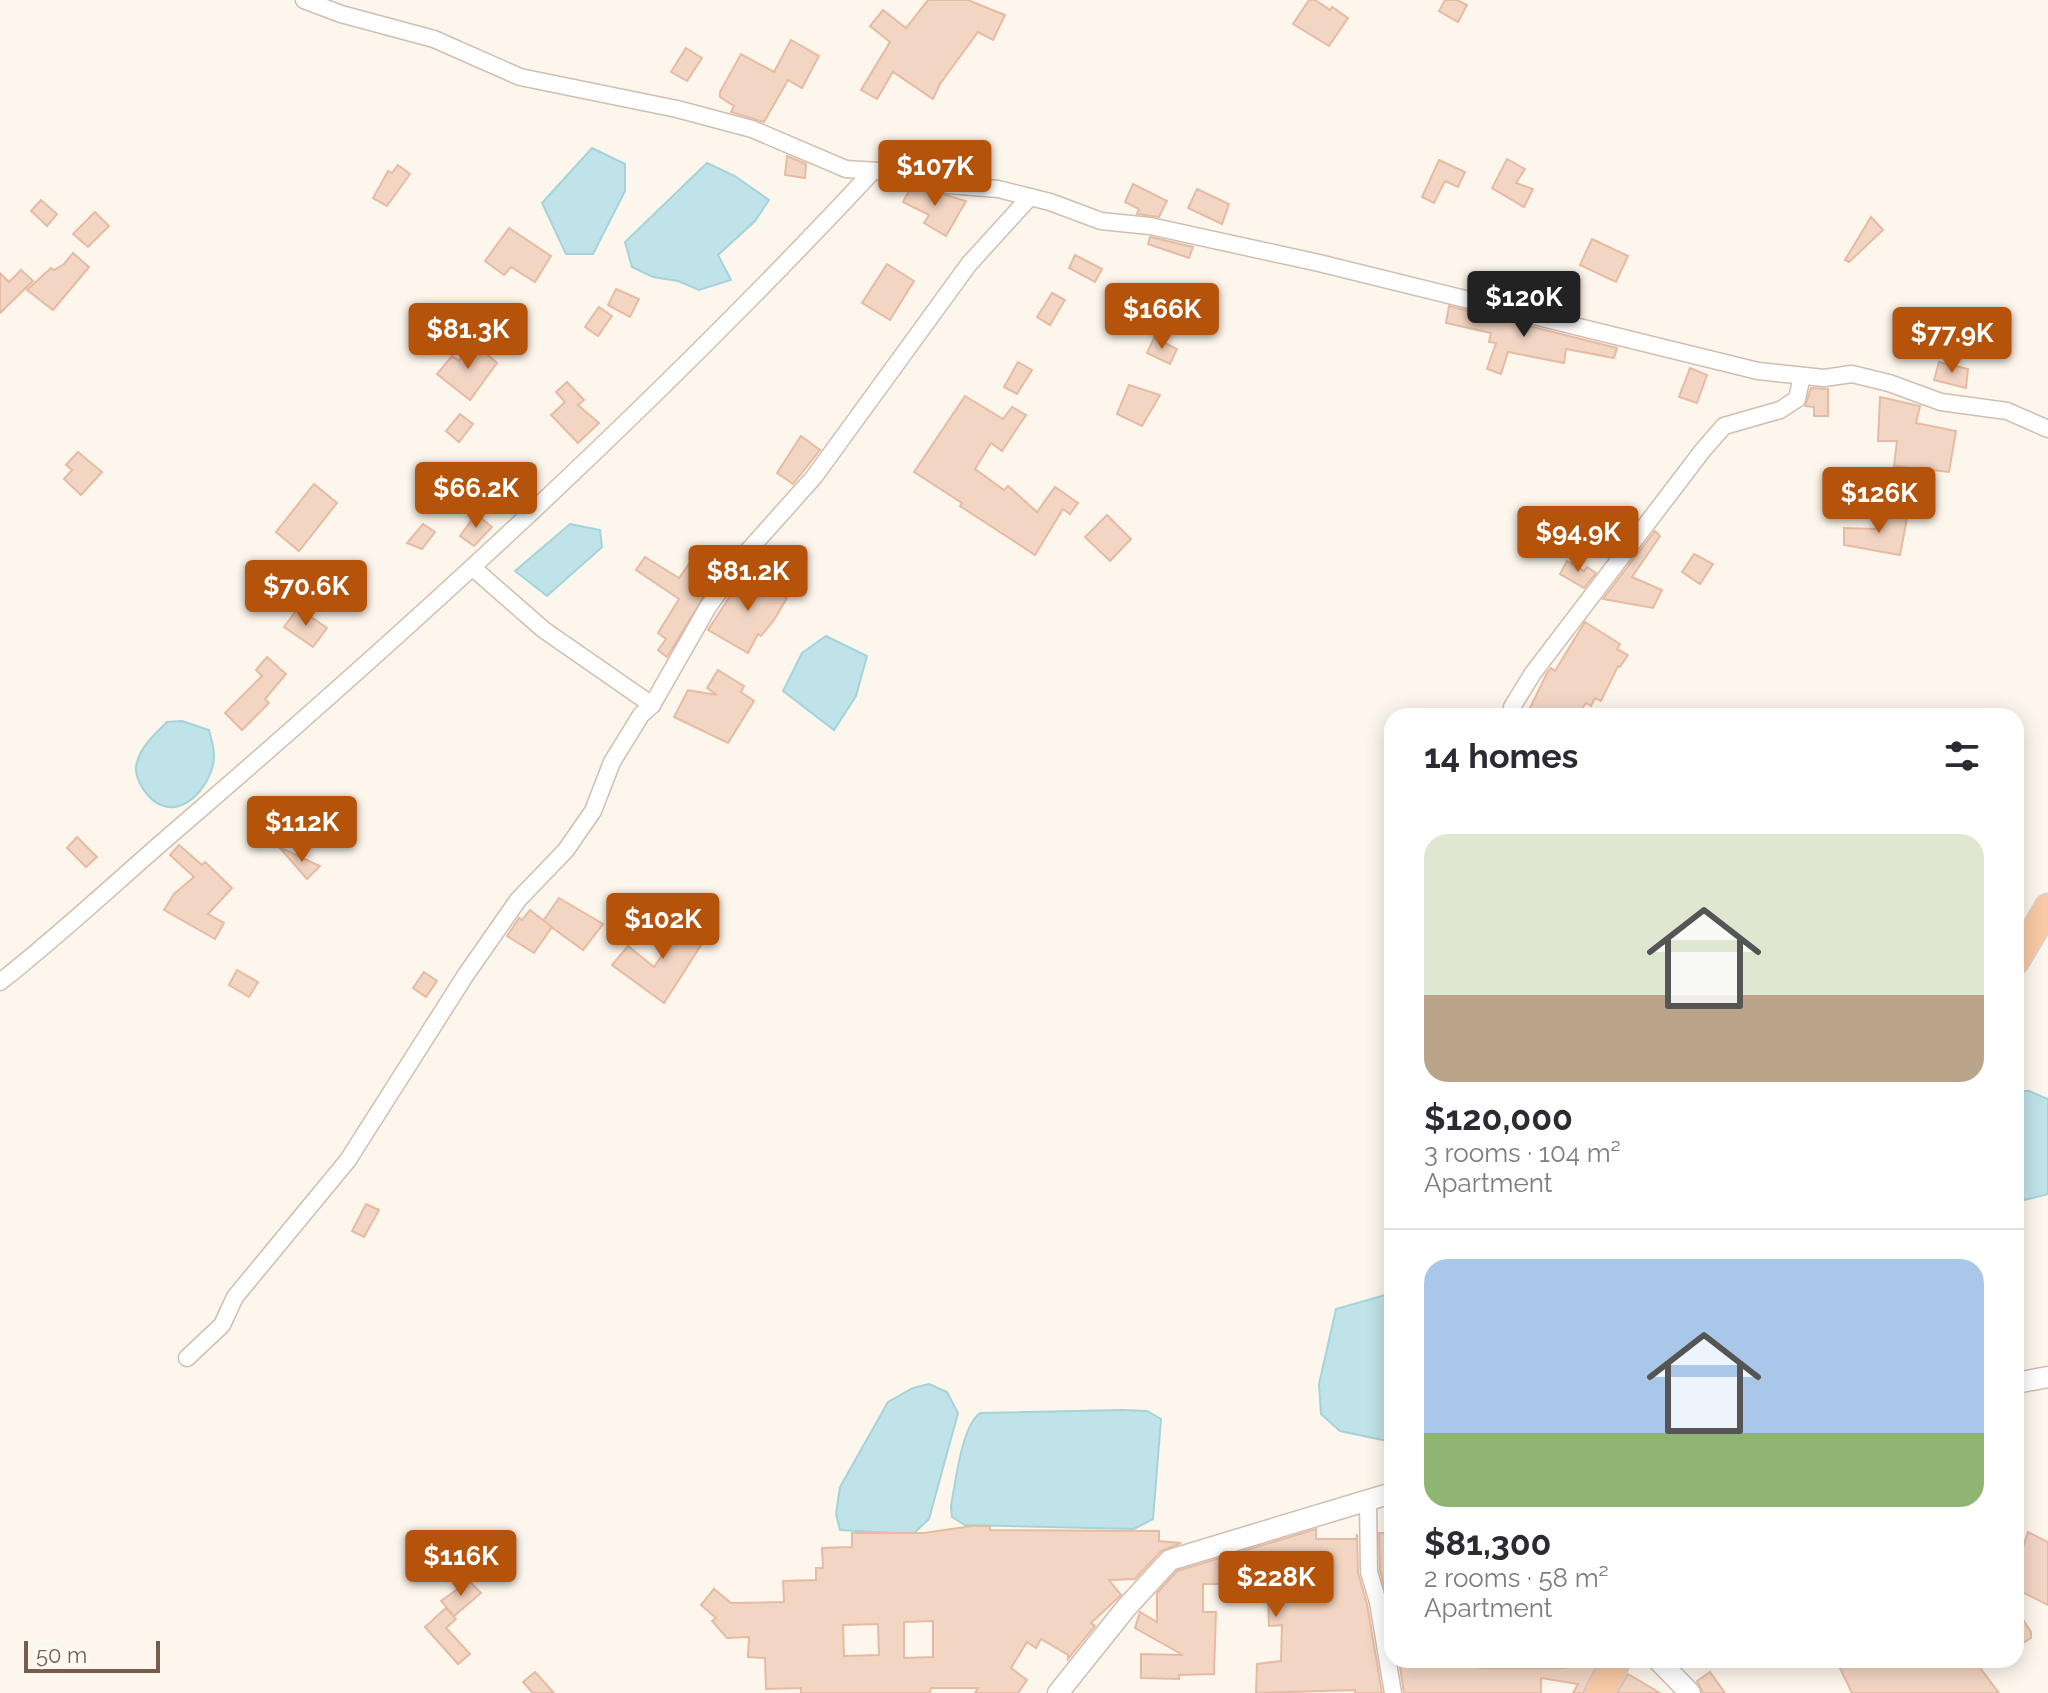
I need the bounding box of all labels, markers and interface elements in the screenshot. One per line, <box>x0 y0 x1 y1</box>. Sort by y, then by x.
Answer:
pin: $107K <box>879 140 991 208</box>
text: $107K <box>896 151 974 181</box>
pin: $120K <box>1468 271 1580 339</box>
text: $120K <box>1485 282 1563 312</box>
pin: $166K <box>1106 283 1218 351</box>
text: $166K <box>1123 294 1201 324</box>
pin: $81.3K <box>403 303 533 371</box>
pin: $77.9K <box>1887 307 2017 375</box>
text: $81.3K <box>427 314 509 344</box>
text: $77.9K <box>1911 318 1993 348</box>
pin: $66.2K <box>411 462 541 530</box>
pin: $126K <box>1823 467 1935 535</box>
text: $66.2K <box>433 473 519 503</box>
text: $126K <box>1840 478 1918 508</box>
pin: $94.9K <box>1513 506 1643 574</box>
text: $94.9K <box>1535 517 1621 547</box>
pin: $81.2K <box>683 545 813 613</box>
text: $81.2K <box>707 556 789 586</box>
pin: $70.6K <box>241 560 371 628</box>
text: $70.6K <box>263 571 349 601</box>
icon: filters <box>1940 734 1984 778</box>
text: 14 homes <box>1424 736 1578 776</box>
pin: $112K <box>246 796 358 864</box>
text: $112K <box>265 807 339 837</box>
icon: home <box>1632 886 1776 1030</box>
pin: $102K <box>607 893 719 961</box>
text: $102K <box>624 904 702 934</box>
text: $120,000 <box>1424 1098 1573 1138</box>
text: 3 rooms · 104 m² <box>1424 1138 1621 1168</box>
text: Apartment <box>1424 1168 1553 1198</box>
icon: home <box>1632 1311 1776 1455</box>
text: $81,300 <box>1424 1523 1552 1563</box>
pin: $116K <box>405 1530 517 1598</box>
text: $116K <box>423 1541 499 1571</box>
pin: $228K <box>1220 1551 1332 1619</box>
text: $228K <box>1237 1562 1315 1592</box>
text: 2 rooms · 58 m² <box>1424 1563 1609 1593</box>
text: Apartment <box>1424 1593 1553 1623</box>
scale bar <box>24 1637 160 1673</box>
text: 50 m <box>36 1642 87 1668</box>

